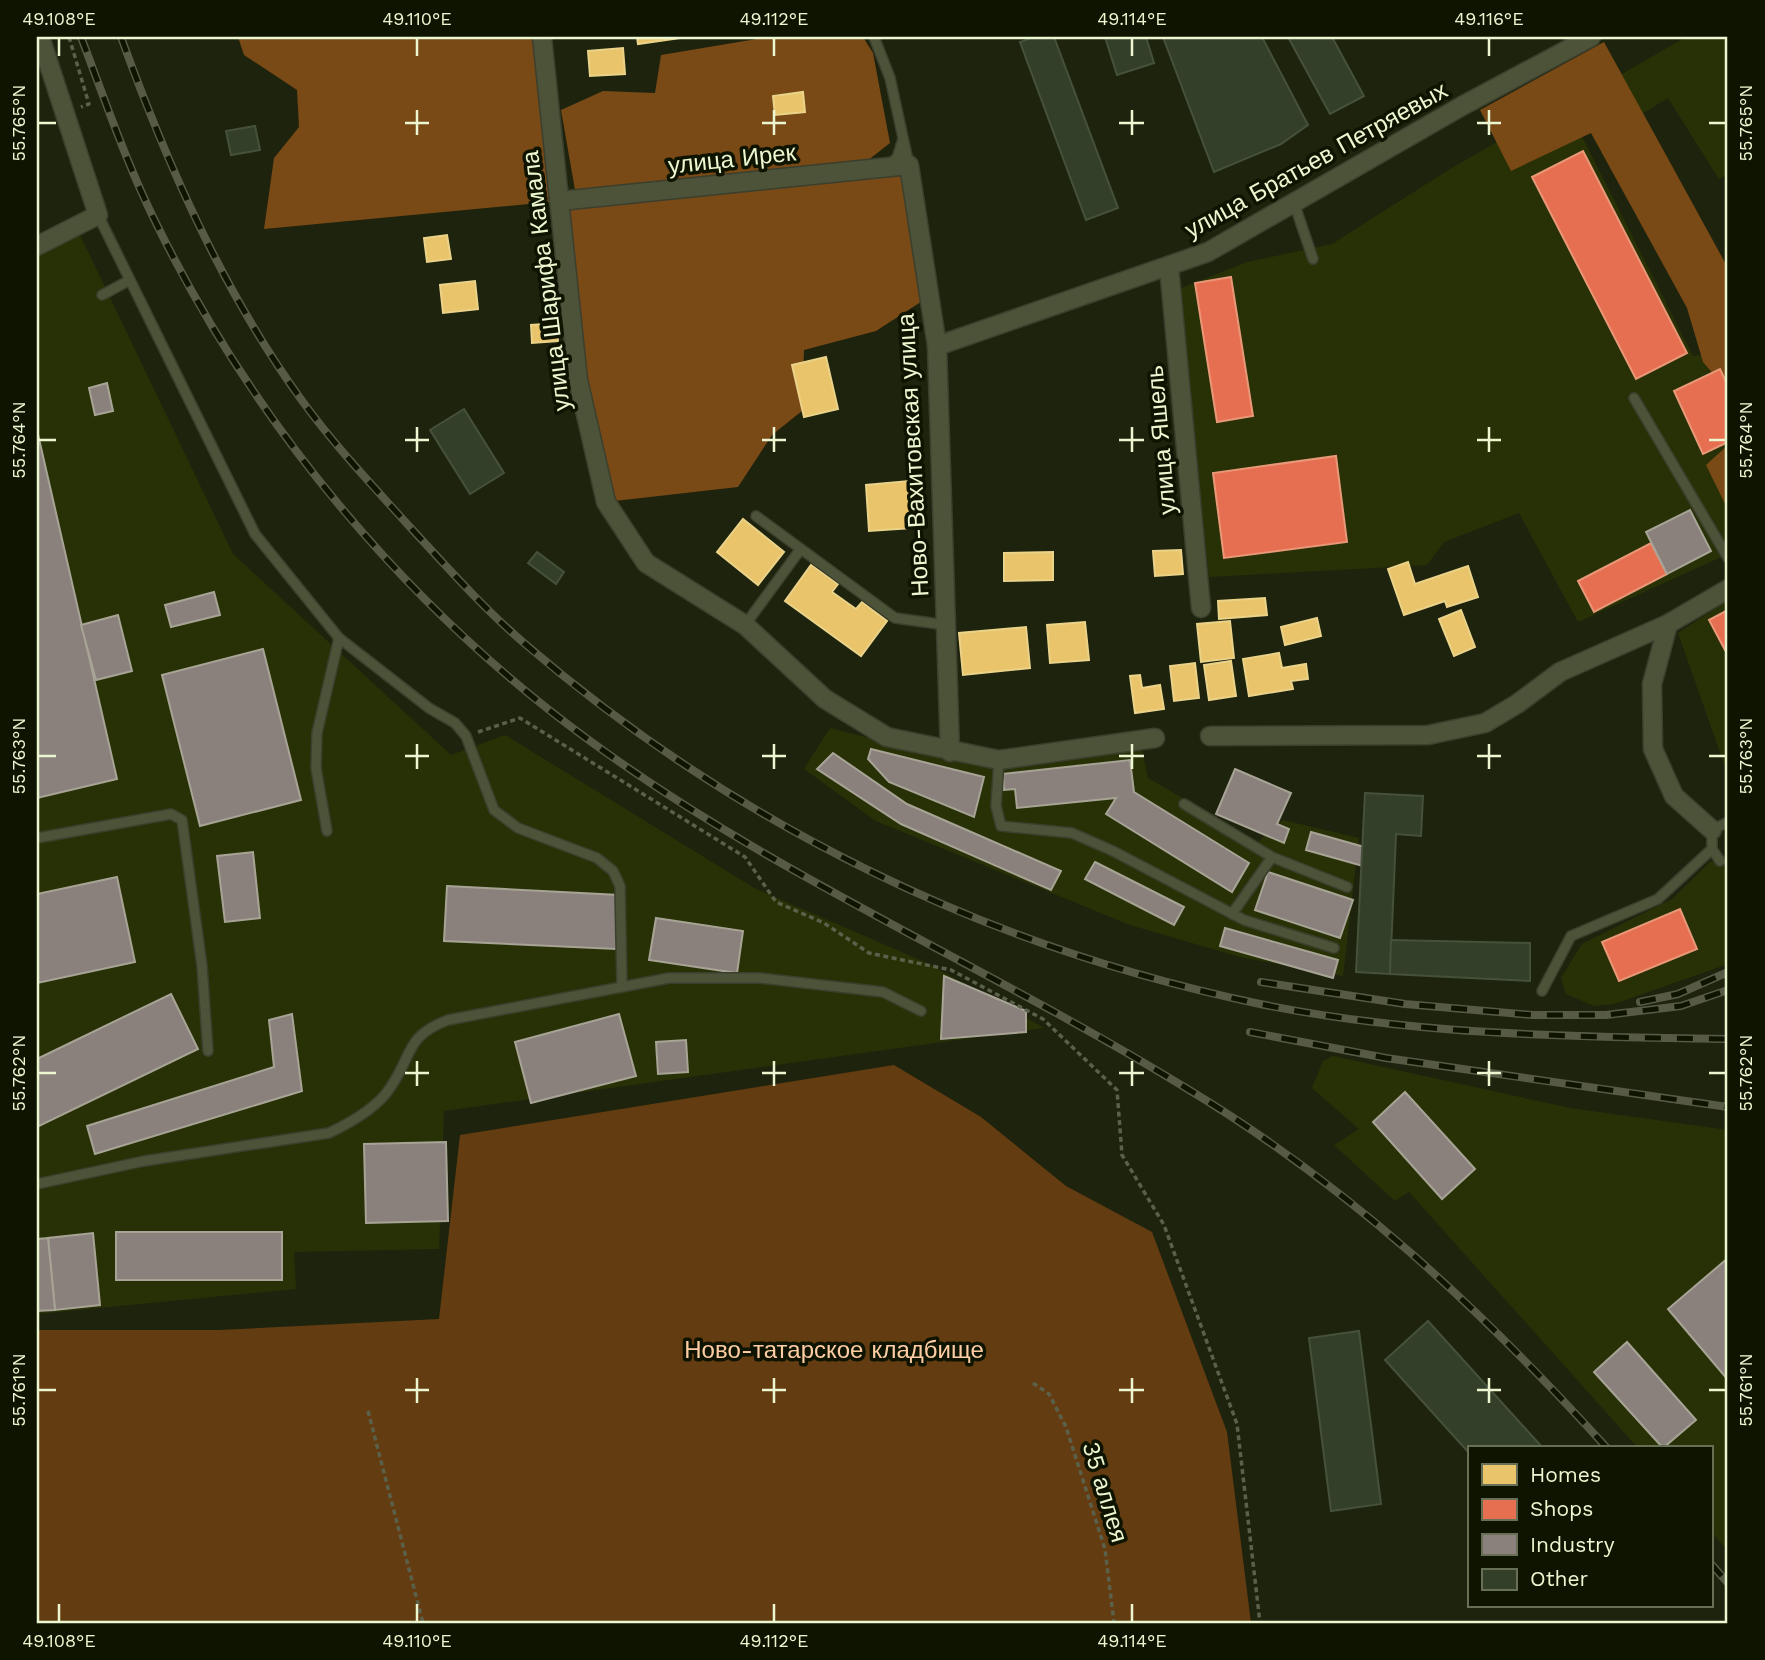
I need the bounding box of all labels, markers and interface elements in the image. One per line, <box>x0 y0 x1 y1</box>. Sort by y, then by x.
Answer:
text: 49.108°E <box>22 8 96 29</box>
text: 49.110°E <box>382 8 452 29</box>
text: 49.112°E <box>740 8 808 29</box>
text: 49.114°E <box>1097 8 1167 29</box>
text: 49.116°E <box>1454 8 1524 29</box>
street label: улица Братьев Петряевых <box>1180 76 1452 244</box>
text: 55.765°N <box>8 85 29 161</box>
text: 55.765°N <box>1735 85 1756 161</box>
street label: улица Ирек <box>667 138 798 180</box>
street label: улица Шарифа Камала <box>516 149 576 413</box>
street label: Ново-Вахитовская улица <box>892 312 934 597</box>
street label: улица Яшель <box>1141 364 1181 516</box>
text: 55.764°N <box>8 401 29 479</box>
text: 55.764°N <box>1735 401 1756 479</box>
text: 55.763°N <box>8 718 29 794</box>
text: 55.763°N <box>1735 718 1756 794</box>
text: 55.762°N <box>8 1035 29 1111</box>
text: 55.762°N <box>1735 1035 1756 1111</box>
park label: Ново-татарское кладбище <box>684 1336 984 1364</box>
text: 55.761°N <box>8 1353 29 1427</box>
text: 55.761°N <box>1735 1353 1756 1427</box>
street label: 35 аллея <box>1076 1438 1134 1546</box>
legend <box>1468 1446 1712 1608</box>
text: Homes <box>1530 1462 1601 1487</box>
text: Shops <box>1530 1496 1593 1521</box>
text: Industry <box>1530 1532 1615 1557</box>
text: Other <box>1530 1566 1589 1591</box>
text: 49.108°E <box>22 1630 96 1651</box>
text: 49.110°E <box>382 1630 452 1651</box>
text: 49.112°E <box>740 1630 808 1651</box>
text: 49.114°E <box>1097 1630 1167 1651</box>

